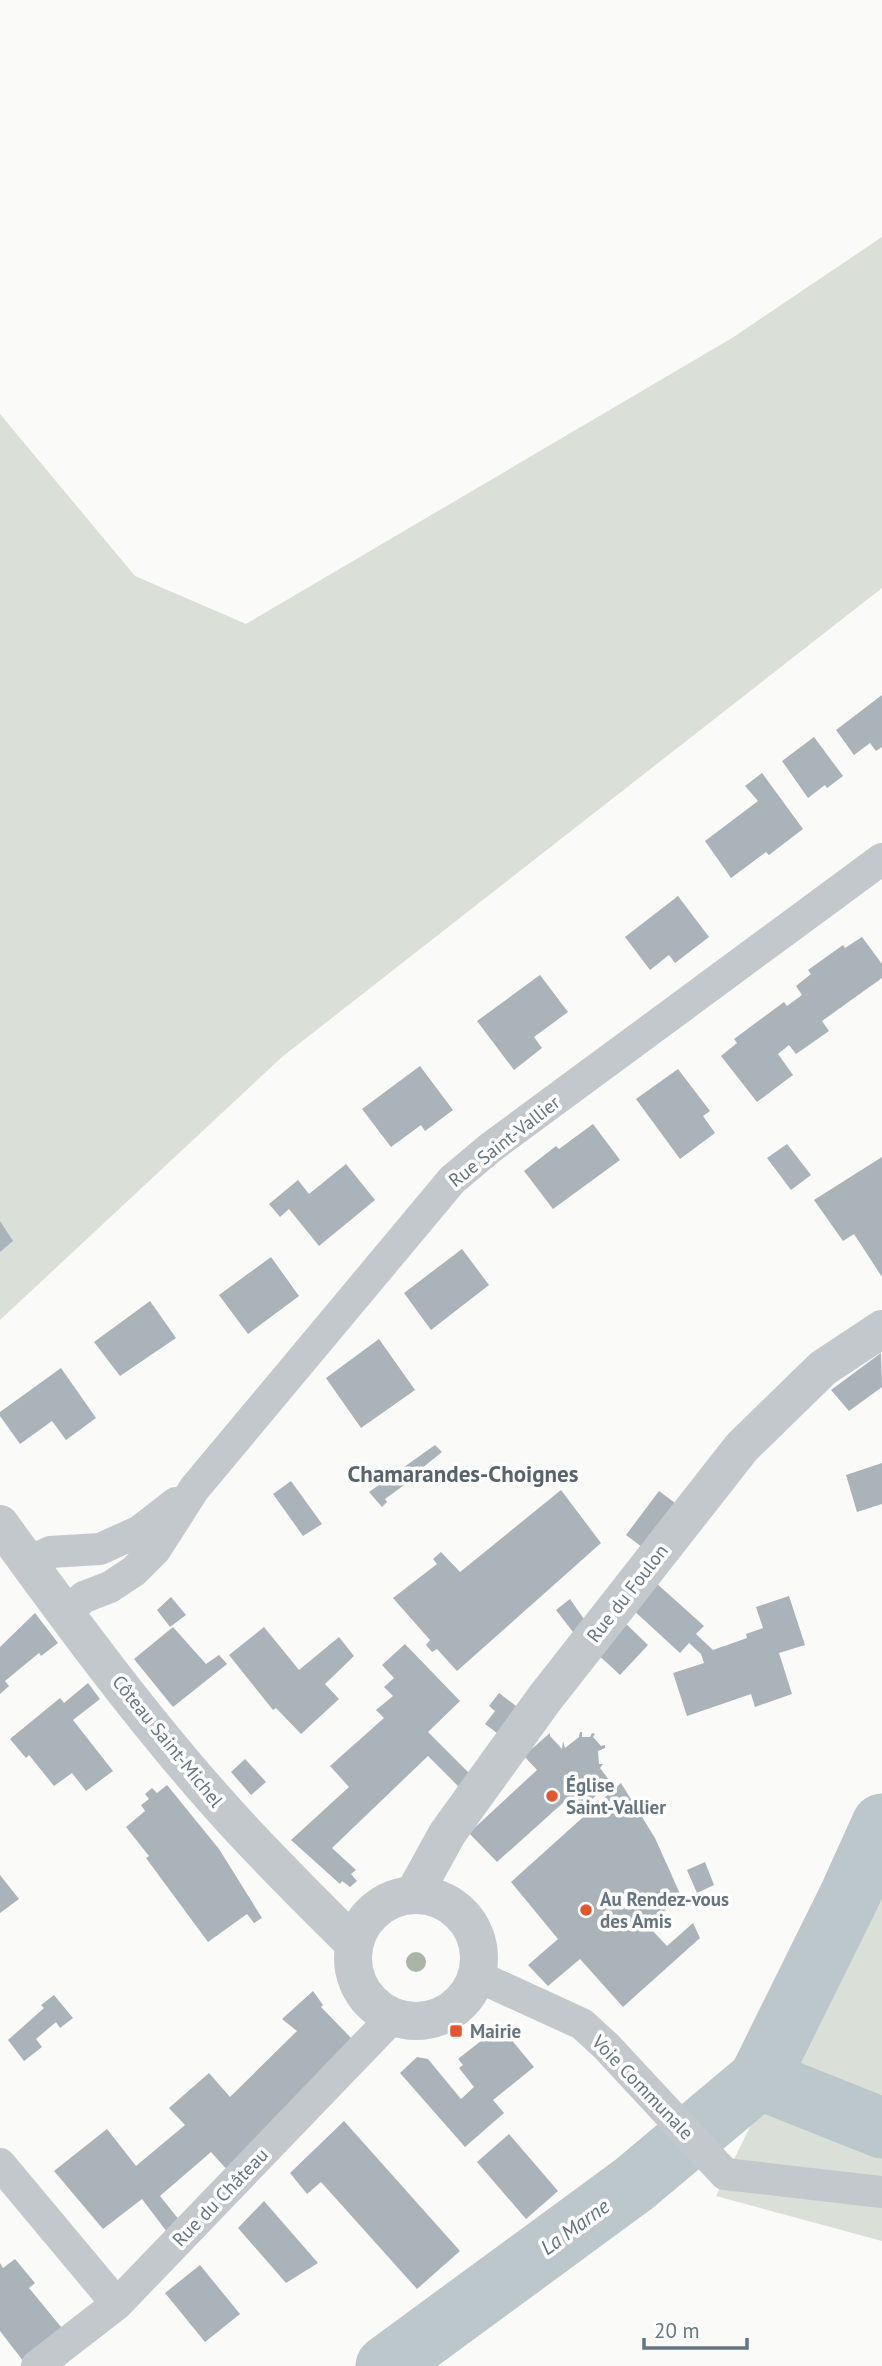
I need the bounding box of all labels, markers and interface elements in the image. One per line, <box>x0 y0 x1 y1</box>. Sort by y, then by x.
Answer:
street label: Rue Saint-Vallier <box>444 1090 565 1192</box>
district label: Chamarandes-Choignes <box>348 1459 579 1488</box>
street label: Rue du Foulon <box>581 1539 673 1647</box>
street label: Côteau Saint-Michel <box>107 1670 229 1812</box>
place label: Église Saint-Vallier <box>566 1773 666 1819</box>
marker: Église Saint-Vallier <box>544 1788 560 1804</box>
place label: Au Rendez-vous des Amis <box>600 1887 729 1933</box>
marker: Au Rendez-vous des Amis <box>578 1902 594 1918</box>
place label: Mairie <box>470 2019 521 2043</box>
marker: Mairie <box>448 2023 464 2039</box>
street label: Voie Communale <box>586 2029 699 2144</box>
street label: Rue du Château <box>167 2143 273 2251</box>
water label: La Marne <box>535 2192 615 2261</box>
scale bar <box>644 2306 747 2350</box>
text: 20 m <box>654 2317 700 2344</box>

